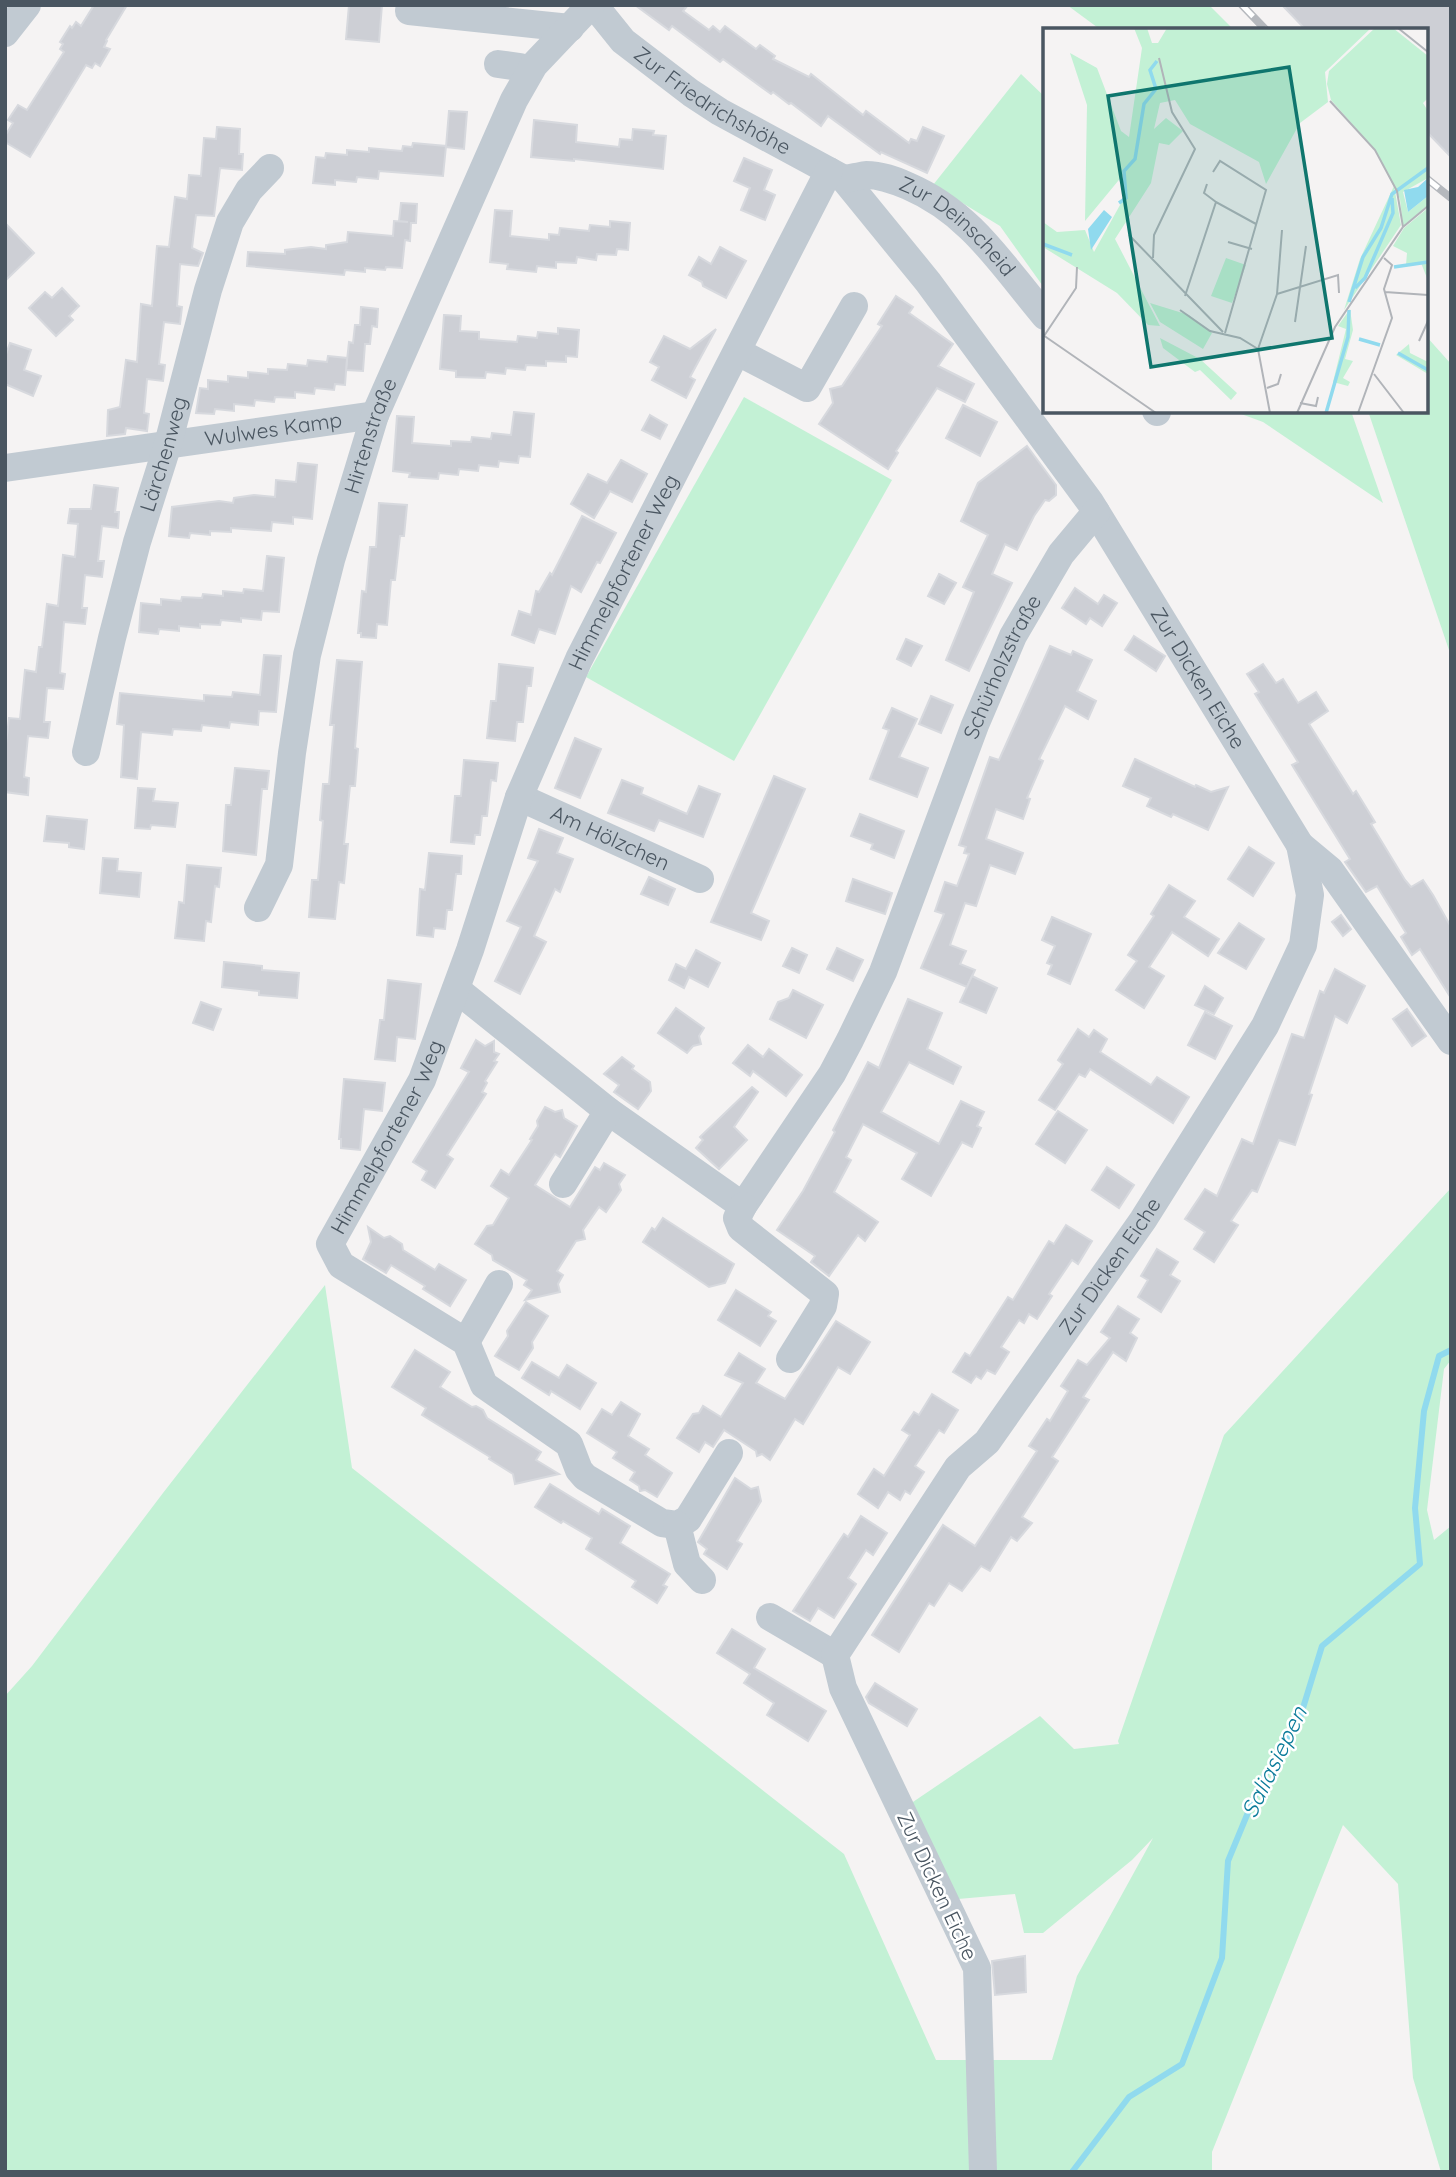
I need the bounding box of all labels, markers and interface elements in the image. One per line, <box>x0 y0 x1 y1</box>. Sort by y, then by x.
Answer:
inset map <box>1043 28 1428 413</box>
street label: Zur Friedrichshöhe <box>629 40 796 160</box>
street label: Zur Deinscheid <box>895 170 1022 281</box>
street label: Hirtenstraße <box>338 373 402 497</box>
street label: Lärchenweg <box>133 393 192 515</box>
street label: Wulwes Kamp <box>203 406 344 451</box>
street label: Himmelpfortener Weg <box>562 469 684 674</box>
street label: Schürholzstraße <box>957 590 1046 742</box>
street label: Zur Dicken Eiche <box>1145 602 1252 753</box>
street label: Am Hölzchen <box>547 799 674 876</box>
street label: Himmelpfortener Weg <box>324 1036 448 1239</box>
street label: Zur Dicken Eiche <box>1053 1192 1166 1339</box>
water label: Saliasiepen <box>1234 1701 1313 1822</box>
street label: Zur Dicken Eiche <box>892 1807 984 1964</box>

